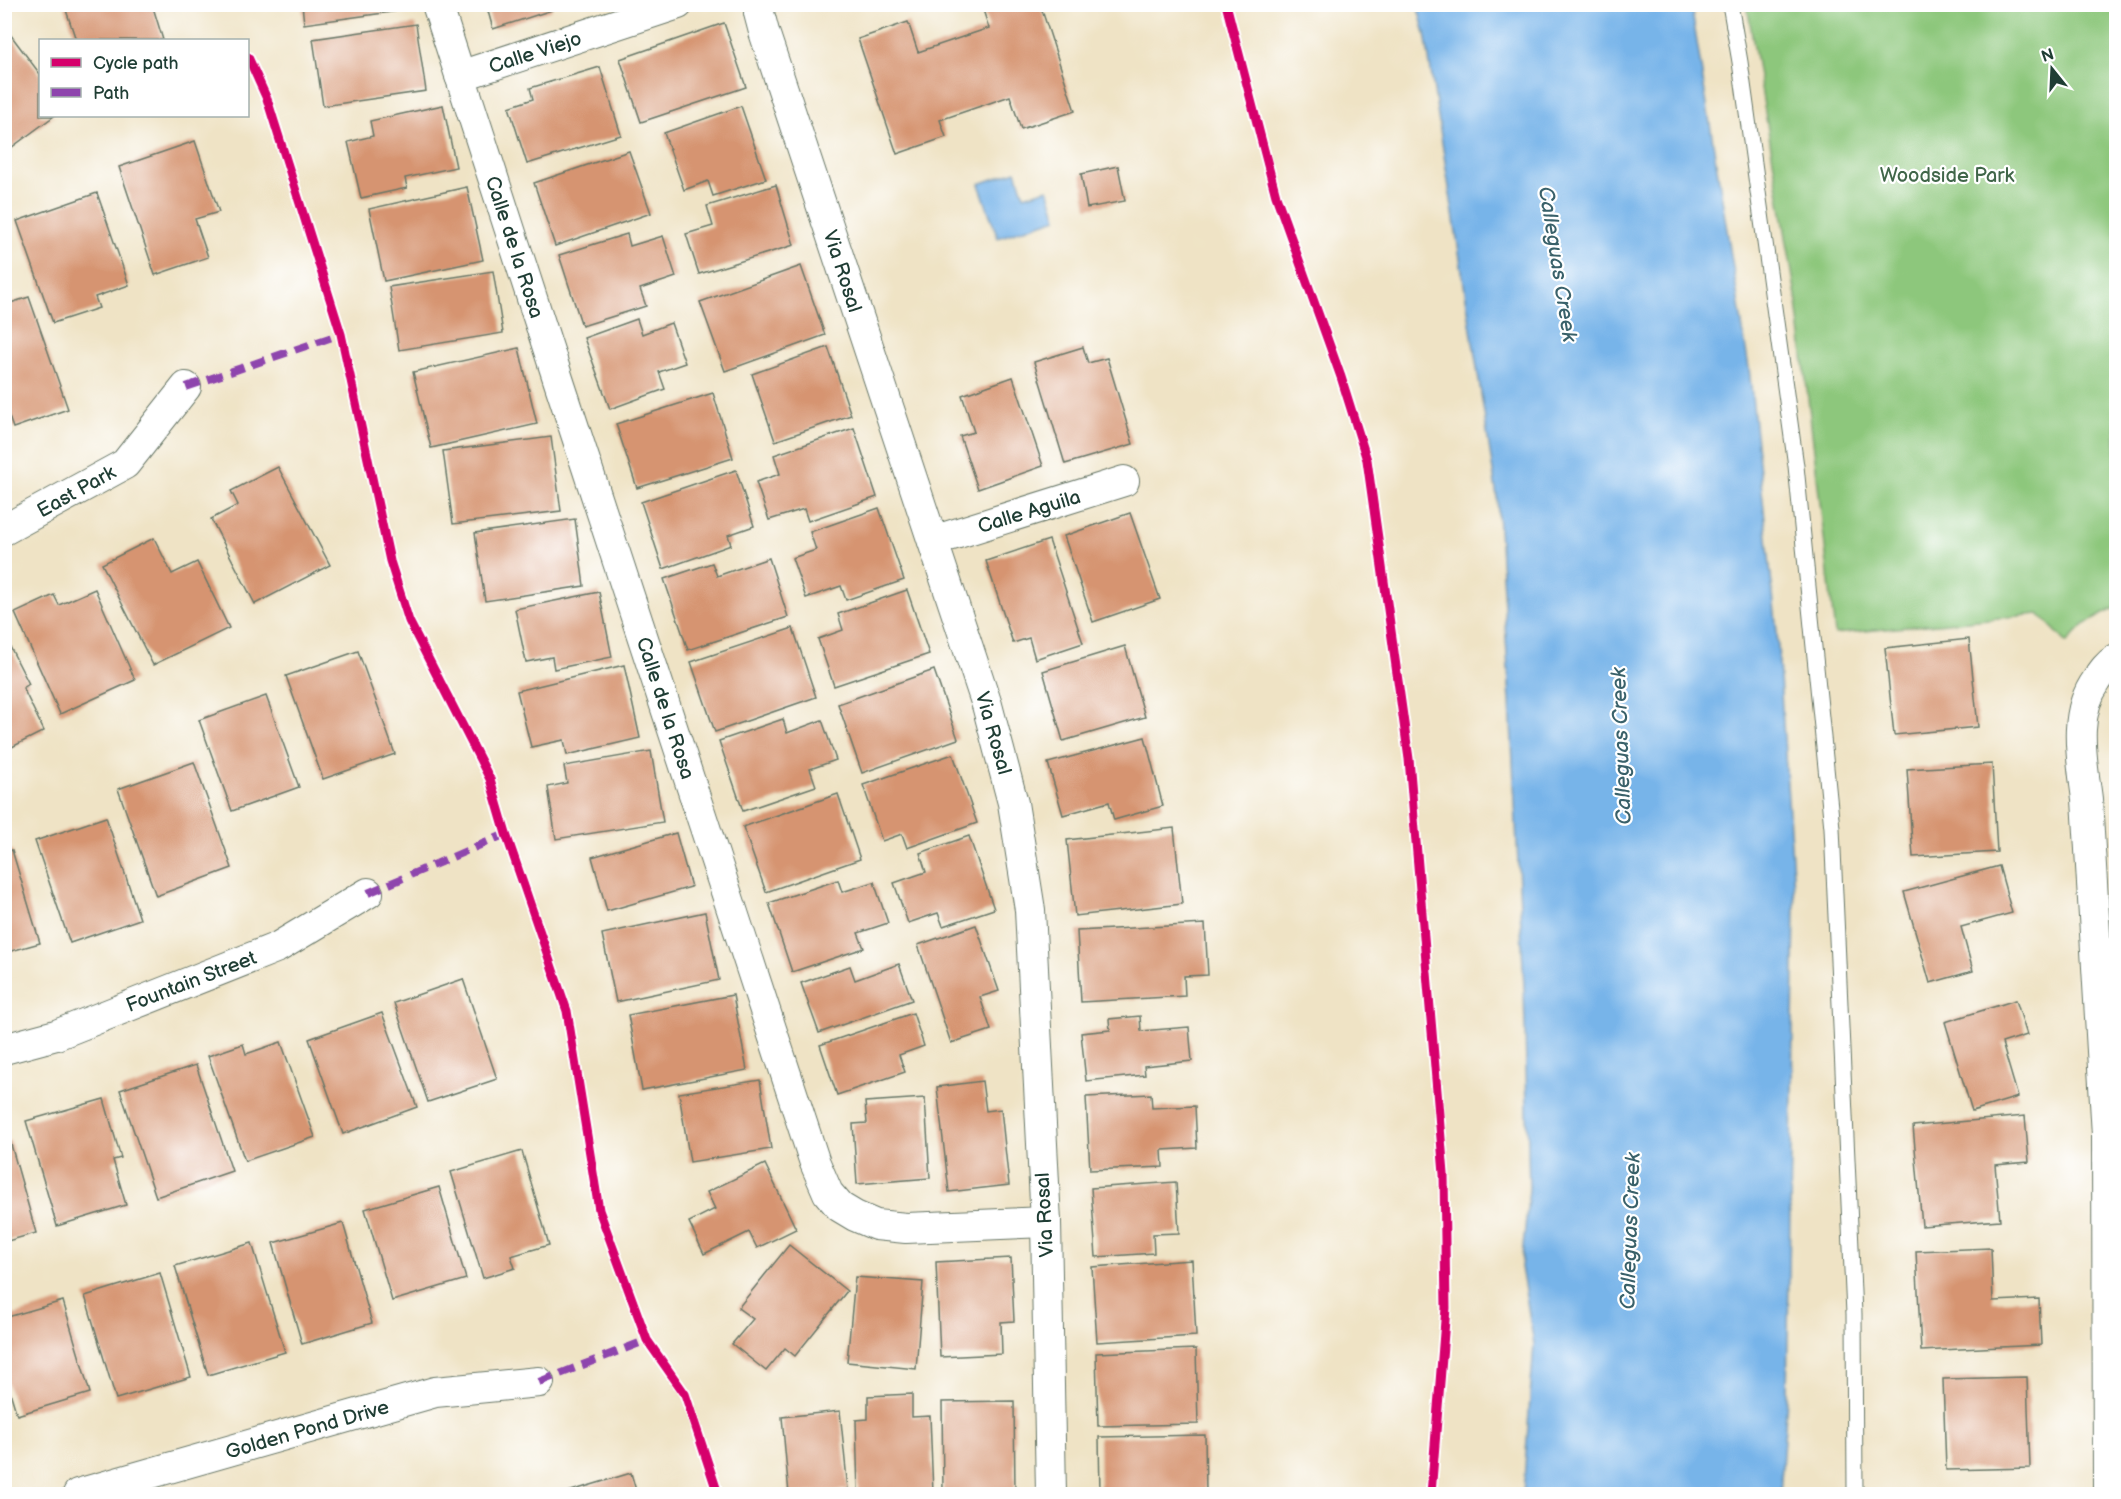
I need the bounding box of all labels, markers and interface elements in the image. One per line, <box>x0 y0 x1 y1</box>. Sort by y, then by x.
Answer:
street label: Calle Viejo <box>486 27 585 79</box>
legend <box>39 39 249 117</box>
north arrow <box>2022 39 2082 99</box>
text: N <box>2039 45 2056 67</box>
text: Cycle path <box>93 53 179 74</box>
text: Path <box>93 83 129 104</box>
park label: Woodside Park <box>1880 164 2015 188</box>
street label: Calle de la Rosa <box>480 173 548 321</box>
water label: Calleguas Creek <box>1533 184 1582 344</box>
street label: Via Rosal <box>817 227 867 315</box>
street label: East Park <box>33 460 120 523</box>
street label: Calle Aguila <box>975 485 1084 539</box>
street label: Calle de la Rosa <box>631 634 699 782</box>
water label: Calleguas Creek <box>1606 666 1637 825</box>
street label: Via Rosal <box>970 689 1016 777</box>
street label: Fountain Street <box>123 946 260 1018</box>
water label: Calleguas Creek <box>1615 1151 1646 1310</box>
street label: Via Rosal <box>1031 1172 1059 1258</box>
street label: Golden Pond Drive <box>223 1395 392 1465</box>

